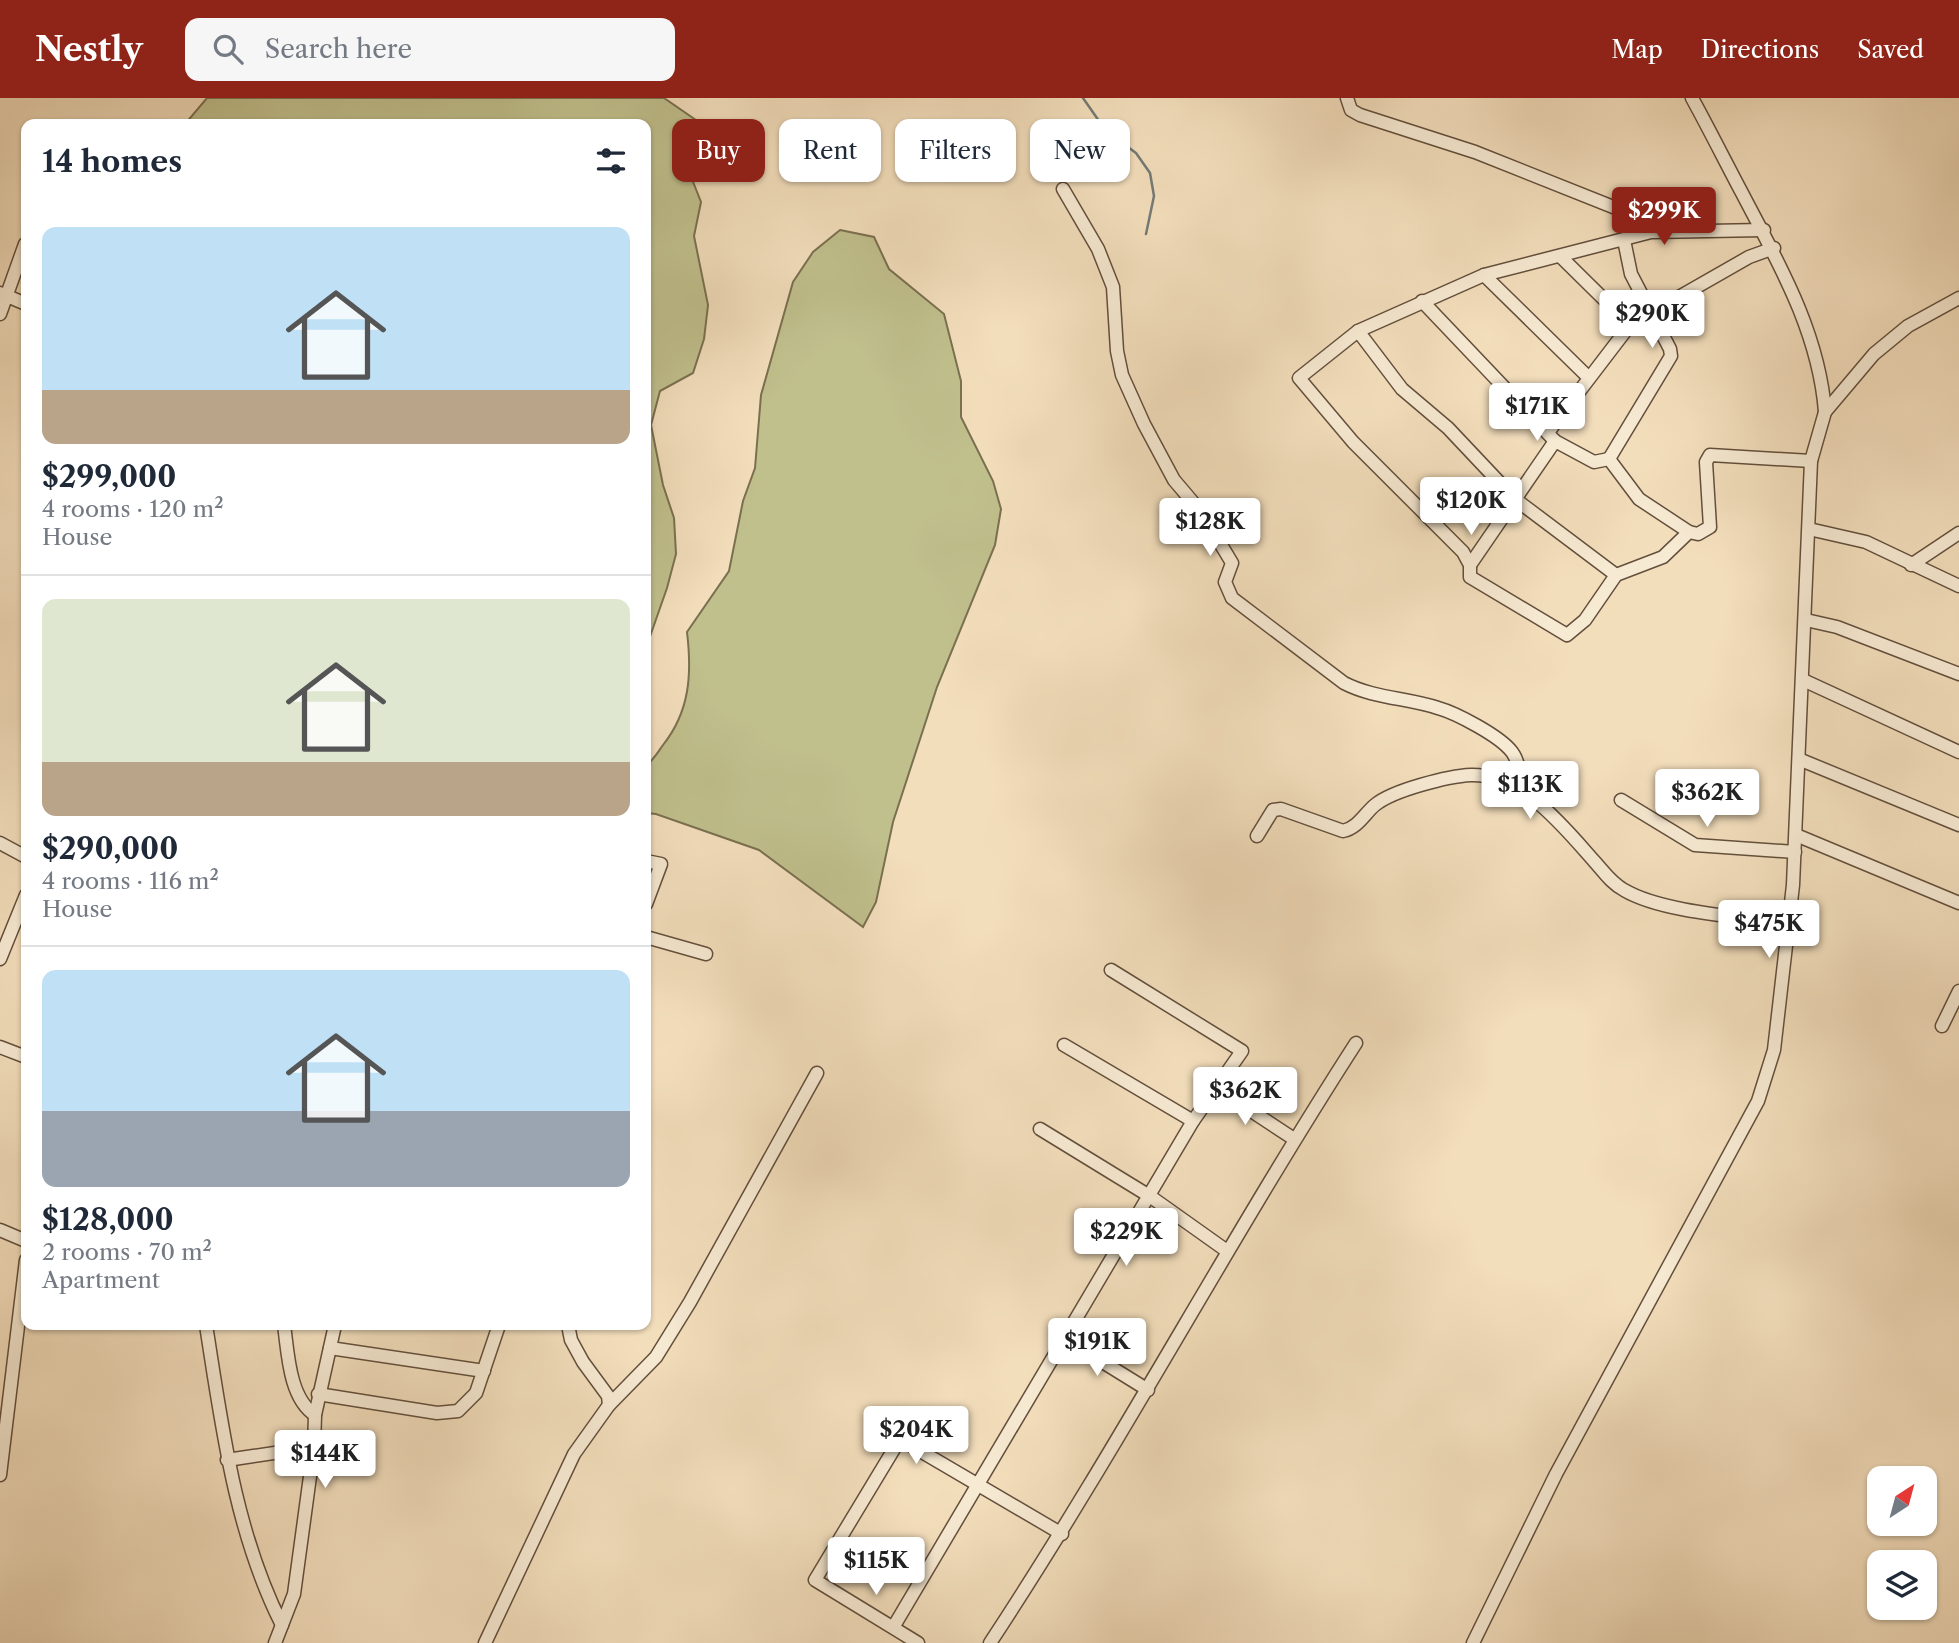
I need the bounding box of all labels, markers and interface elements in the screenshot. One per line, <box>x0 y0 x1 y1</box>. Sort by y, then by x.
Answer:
search box <box>185 18 675 81</box>
text: Nestly <box>35 29 143 70</box>
icon: search <box>209 30 247 68</box>
text: Search here <box>265 33 412 65</box>
text: Map <box>1611 35 1663 64</box>
text: Directions <box>1701 35 1819 64</box>
text: Saved <box>1857 35 1924 64</box>
chip: Buy <box>672 119 765 182</box>
chip: Rent <box>779 119 881 182</box>
chip: Filters <box>895 119 1016 182</box>
chip: New <box>1030 119 1130 182</box>
icon: filters <box>592 142 630 180</box>
text: 14 homes <box>42 143 182 180</box>
pin: $299K <box>1615 188 1713 247</box>
text: $299K <box>1628 196 1700 224</box>
icon: home <box>273 272 399 398</box>
pin: $290K <box>1603 290 1701 350</box>
text: $290K <box>1615 299 1689 327</box>
pin: $171K <box>1488 384 1586 443</box>
text: $171K <box>1505 392 1569 420</box>
text: $299,000 <box>42 458 176 495</box>
pin: $120K <box>1422 478 1520 537</box>
text: $120K <box>1436 486 1506 514</box>
text: 4 rooms · 120 m² <box>42 495 224 523</box>
pin: $128K <box>1161 498 1259 558</box>
text: $128K <box>1175 507 1245 535</box>
text: House <box>42 523 112 551</box>
icon: home <box>273 644 399 770</box>
pin: $113K <box>1481 762 1579 821</box>
text: $113K <box>1498 770 1562 798</box>
pin: $362K <box>1658 770 1756 829</box>
text: $362K <box>1671 778 1743 806</box>
text: $290,000 <box>42 830 178 867</box>
text: 4 rooms · 116 m² <box>42 867 219 895</box>
text: House <box>42 895 112 923</box>
pin: $475K <box>1720 900 1818 960</box>
text: $475K <box>1734 909 1804 937</box>
icon: home <box>273 1015 399 1141</box>
pin: $362K <box>1196 1068 1294 1127</box>
text: $362K <box>1209 1076 1281 1104</box>
text: $128,000 <box>42 1201 174 1238</box>
pin: $229K <box>1077 1208 1175 1268</box>
text: $229K <box>1090 1217 1162 1245</box>
text: 2 rooms · 70 m² <box>42 1238 212 1266</box>
text: Apartment <box>42 1266 160 1294</box>
pin: $191K <box>1048 1318 1146 1378</box>
text: $191K <box>1064 1327 1130 1355</box>
pin: $204K <box>867 1406 965 1466</box>
text: $204K <box>879 1415 953 1443</box>
pin: $144K <box>276 1430 374 1490</box>
text: $144K <box>291 1439 359 1467</box>
north arrow <box>1867 1466 1937 1536</box>
map controls <box>1867 1466 1937 1620</box>
pin: $115K <box>827 1538 925 1597</box>
text: $115K <box>844 1546 908 1574</box>
button: layers <box>1867 1550 1937 1620</box>

